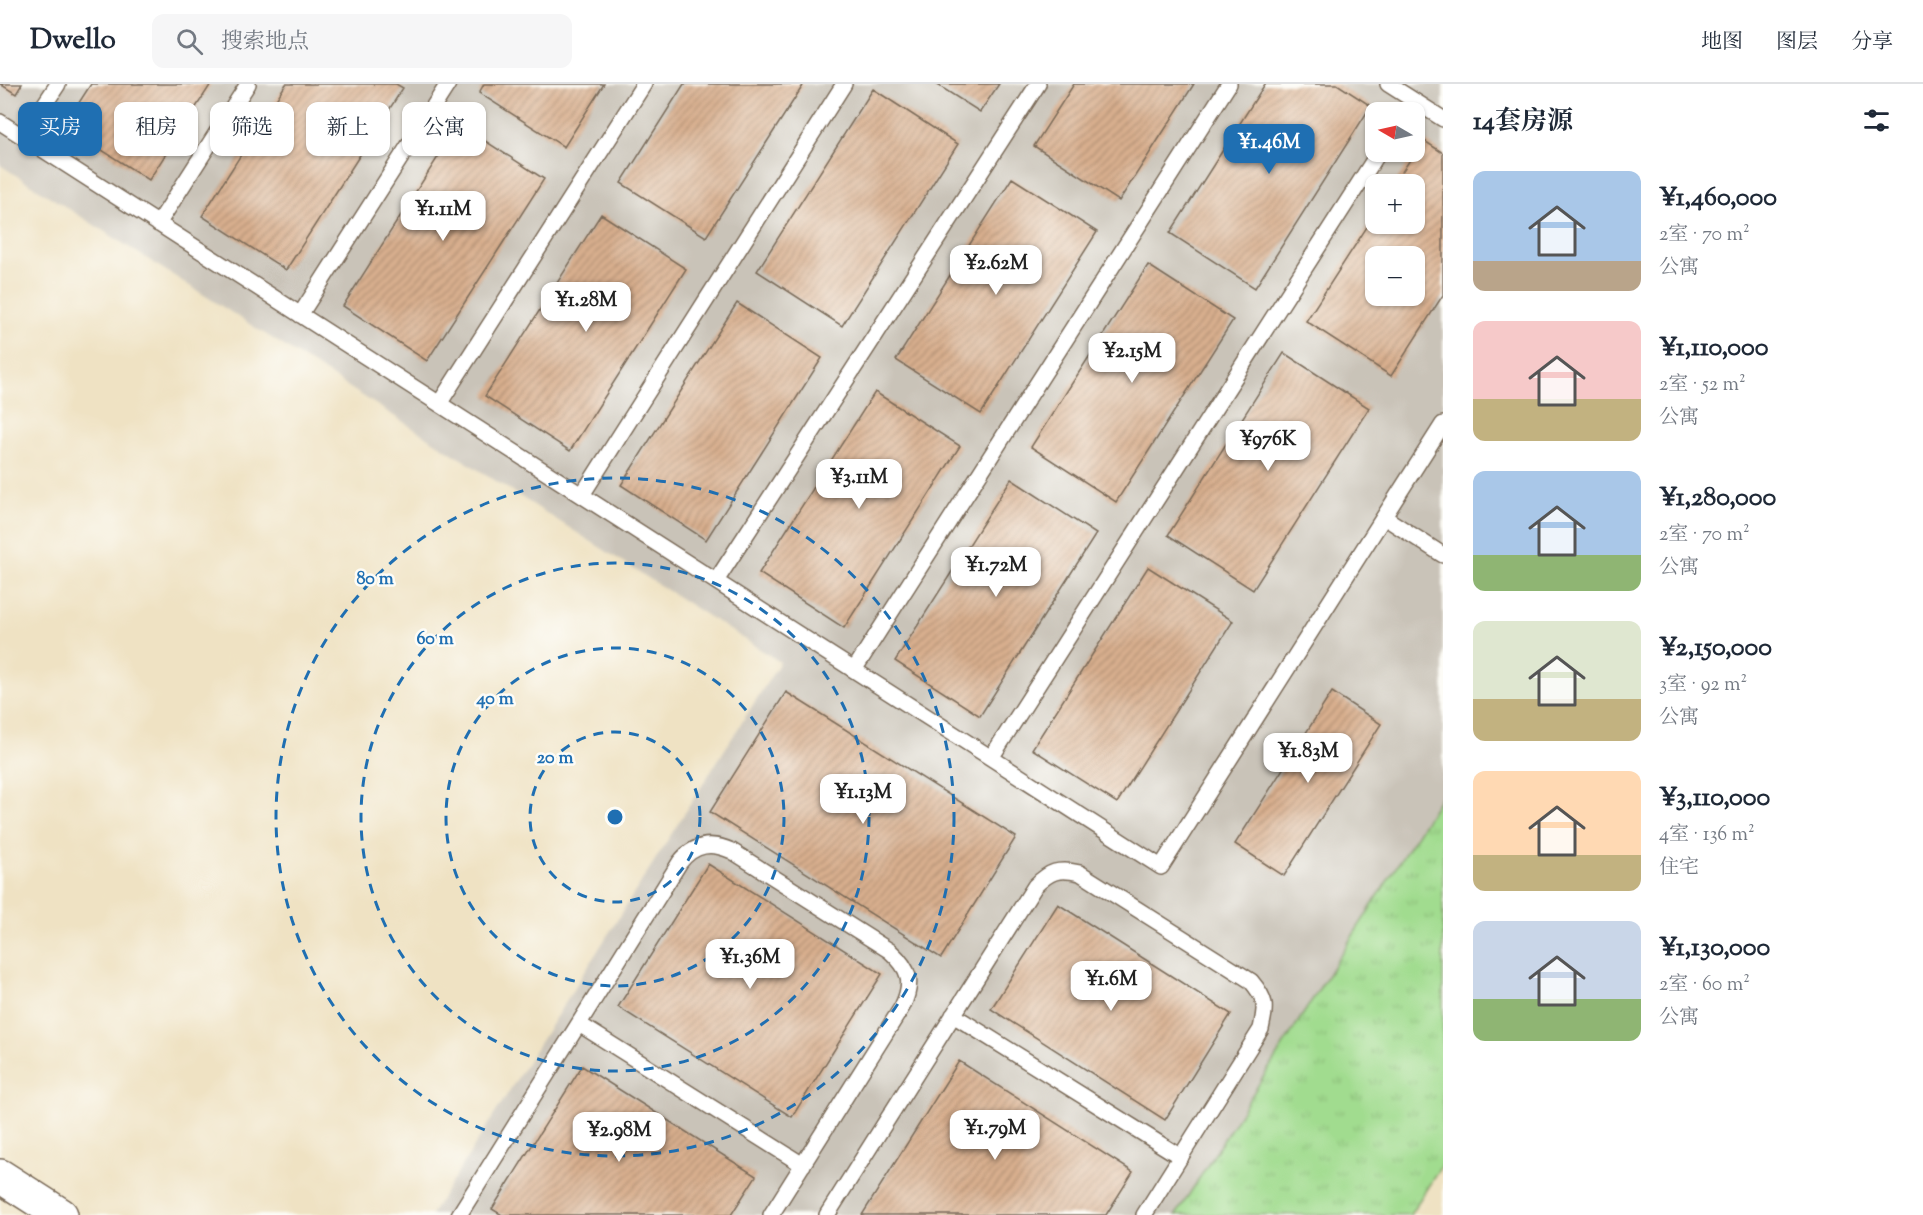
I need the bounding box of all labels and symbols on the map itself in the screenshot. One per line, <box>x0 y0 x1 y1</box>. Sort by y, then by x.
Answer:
north arrow <box>1365 102 1425 162</box>
pin: ¥1.46M <box>1220 124 1318 175</box>
pin: ¥1.11M <box>394 191 492 242</box>
pin: ¥2.62M <box>947 245 1045 296</box>
pin: ¥1.28M <box>537 282 635 333</box>
pin: ¥2.15M <box>1083 333 1181 384</box>
pin: ¥976K <box>1226 421 1310 472</box>
pin: ¥3.11M <box>810 459 908 510</box>
pin: ¥1.72M <box>947 547 1045 598</box>
text: 80 m <box>356 567 394 593</box>
text: 60 m <box>416 627 454 653</box>
text: 40 m <box>475 687 514 713</box>
pin: ¥1.83M <box>1259 733 1357 784</box>
text: 20 m <box>537 746 573 772</box>
pin: ¥1.13M <box>814 774 912 825</box>
centre of rings <box>605 807 625 827</box>
pin: ¥1.36M <box>701 939 799 990</box>
pin: ¥1.6M <box>1069 961 1153 1012</box>
pin: ¥1.79M <box>946 1110 1044 1161</box>
pin: ¥2.98M <box>570 1112 668 1163</box>

